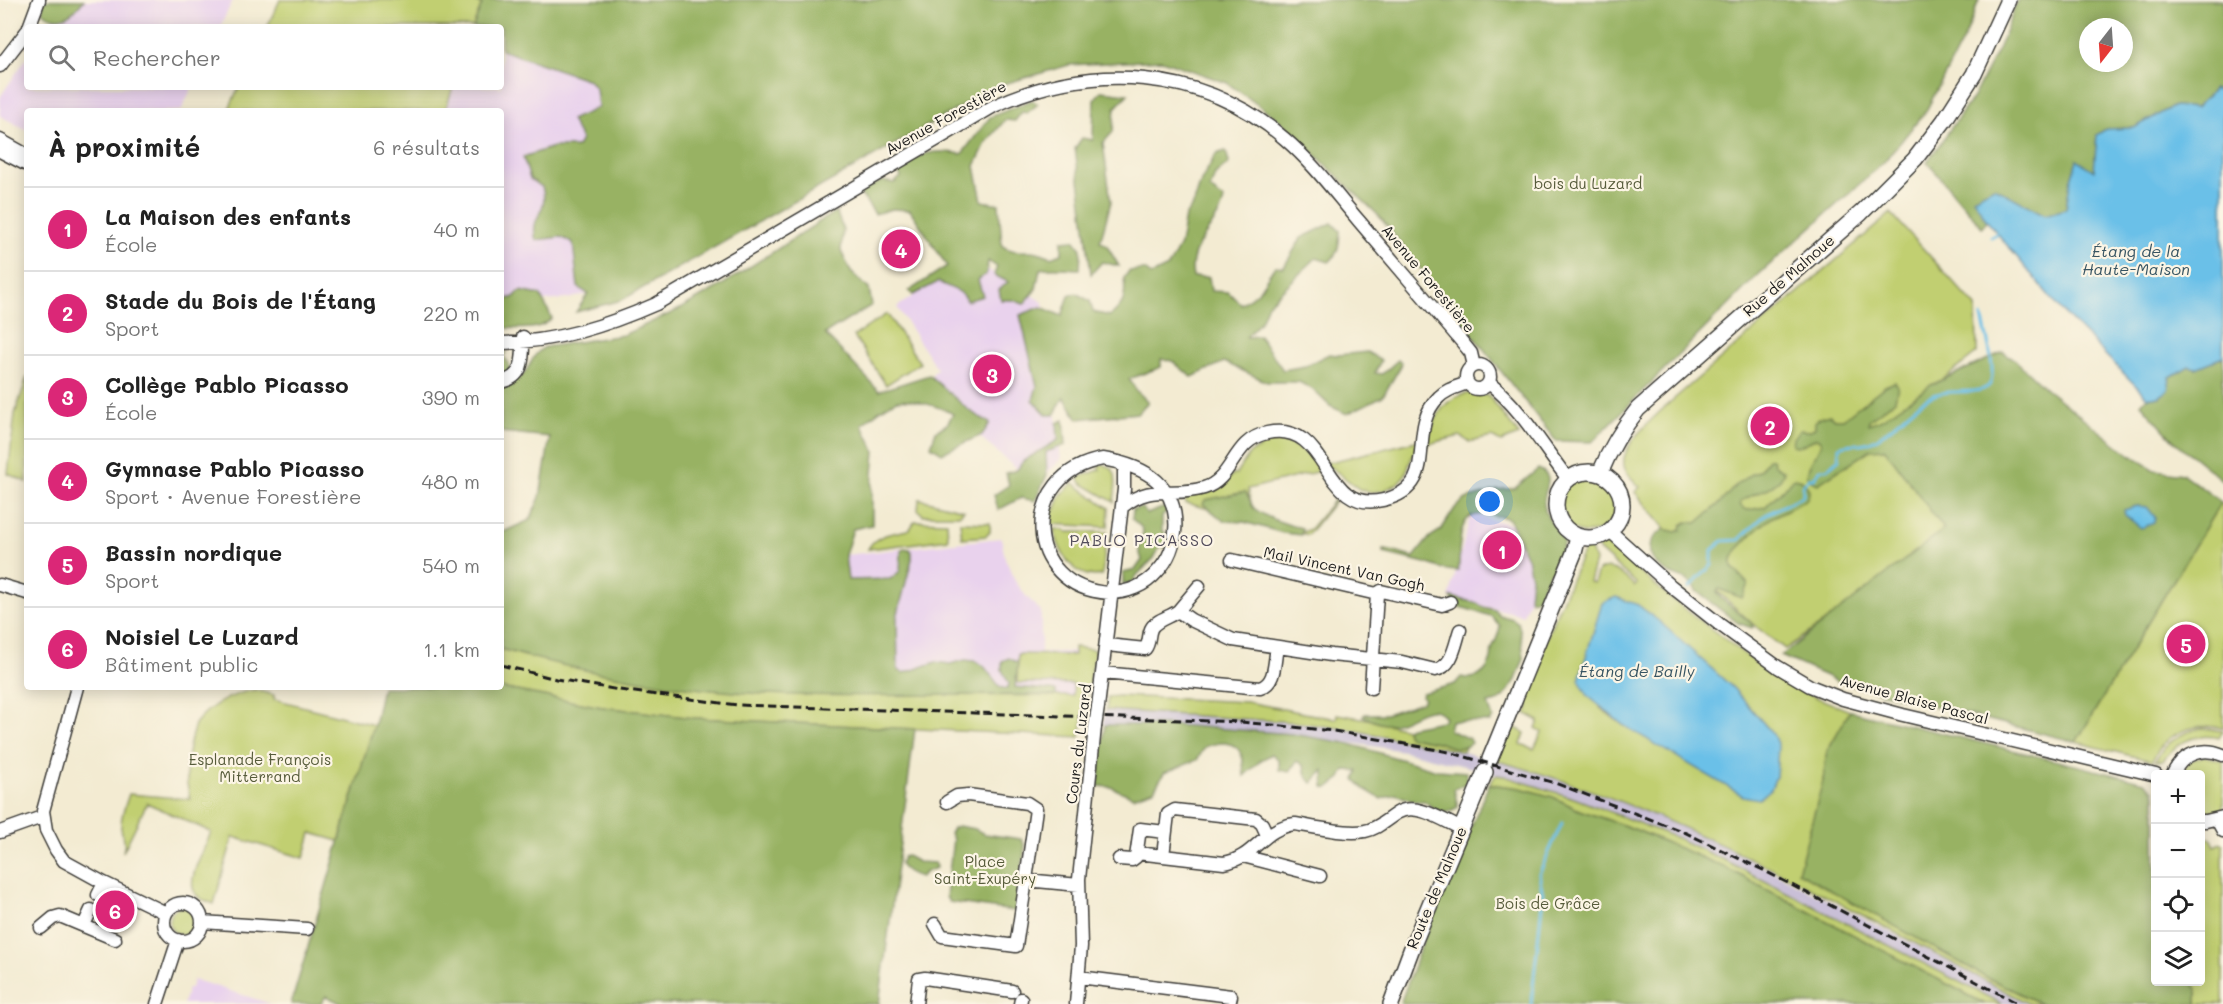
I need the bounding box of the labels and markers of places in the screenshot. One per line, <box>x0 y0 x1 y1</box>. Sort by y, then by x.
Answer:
pin: 4 <box>882 226 920 272</box>
pin: 3 <box>972 352 1012 397</box>
pin: 2 <box>1750 404 1790 448</box>
pin: 1 <box>1482 528 1522 572</box>
pin: 5 <box>2166 622 2206 666</box>
pin: 6 <box>96 888 134 932</box>

